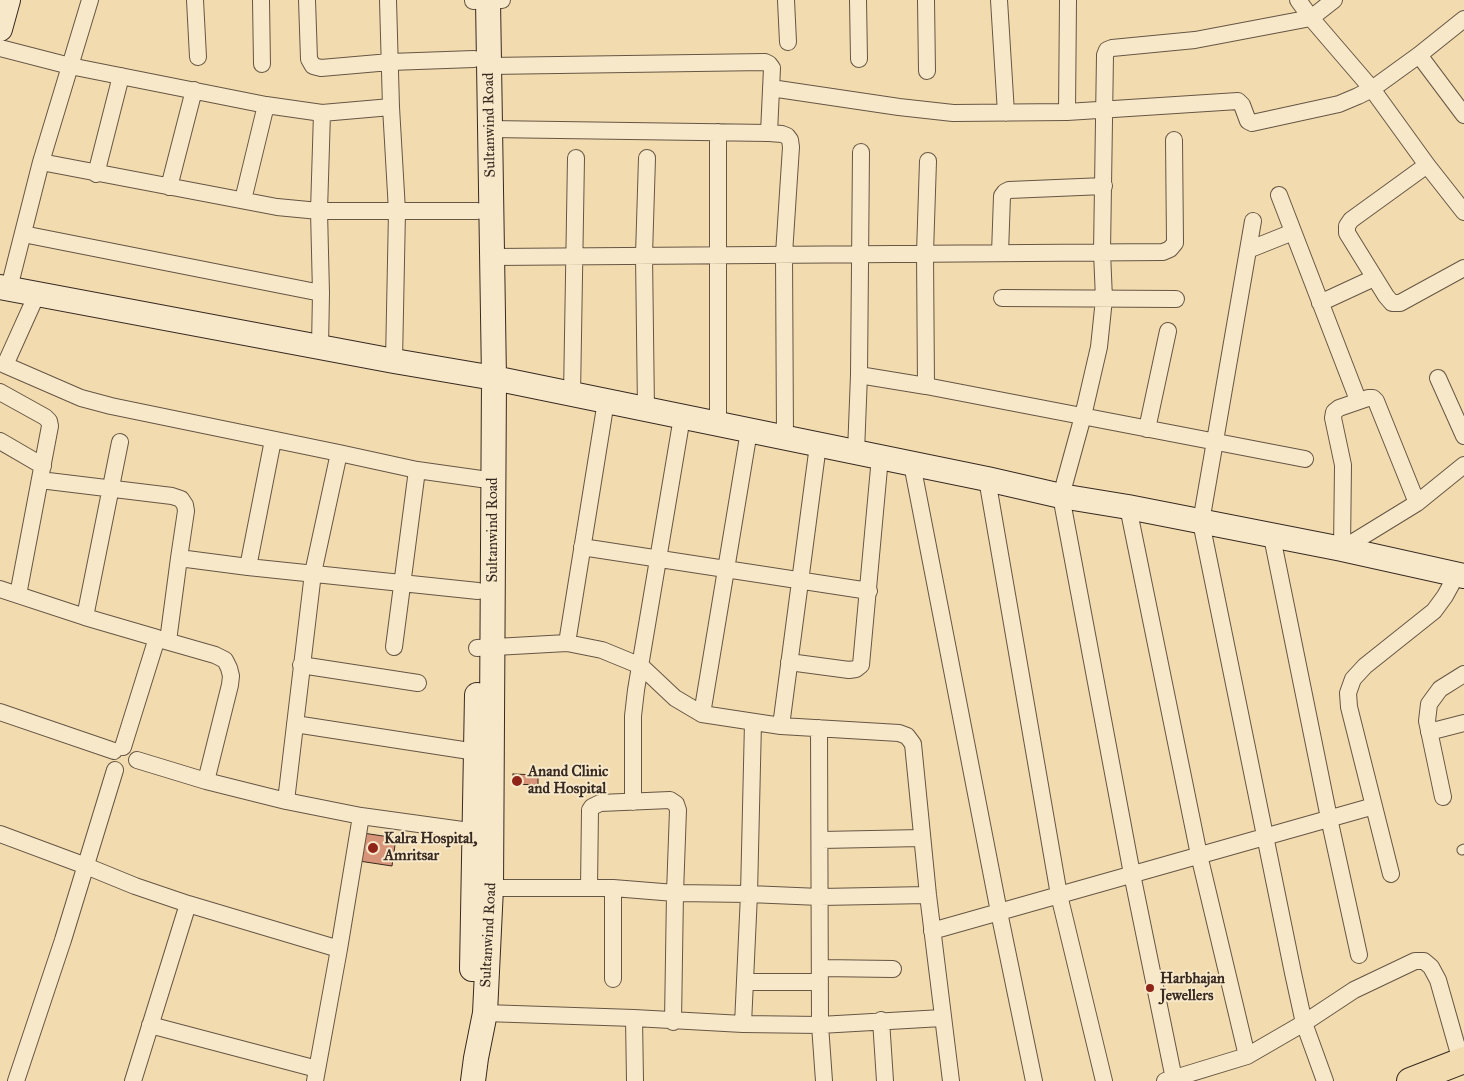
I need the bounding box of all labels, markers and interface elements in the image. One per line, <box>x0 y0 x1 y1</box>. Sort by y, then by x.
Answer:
street label: Sultanwind Road <box>480 72 500 178</box>
street label: Sultanwind Road <box>484 477 502 583</box>
place label: Anand Clinic and Hospital <box>528 763 608 798</box>
marker: Anand Clinic and Hospital <box>510 774 524 788</box>
place label: Kalra Hospital, Amritsar <box>384 830 477 865</box>
marker: Kalra Hospital, Amritsar <box>366 841 380 855</box>
street label: Sultanwind Road <box>477 882 501 988</box>
place label: Harbhajan Jewellers <box>1160 970 1225 1005</box>
marker: Harbhajan Jewellers <box>1144 982 1156 994</box>

